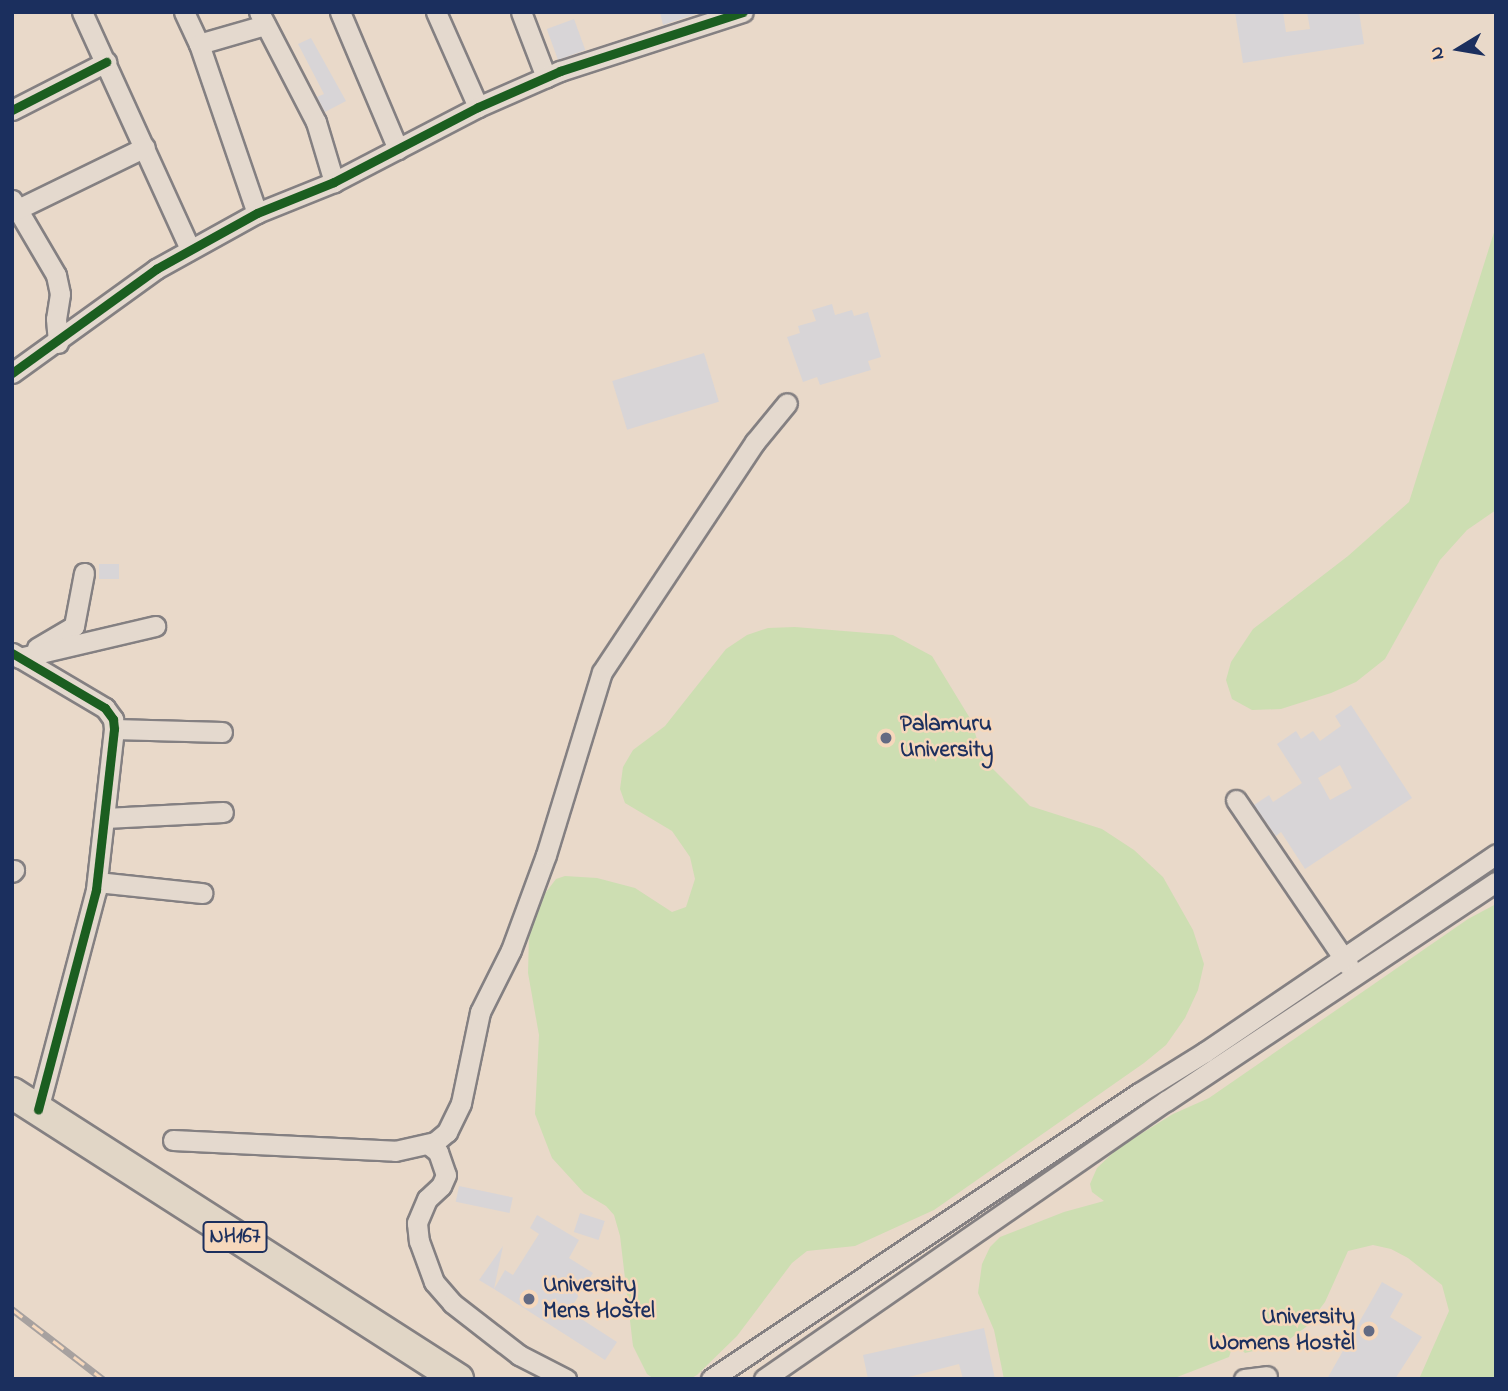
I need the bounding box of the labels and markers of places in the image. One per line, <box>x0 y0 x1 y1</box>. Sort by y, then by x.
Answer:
place label: Palamuru University <box>900 711 993 765</box>
marker: Palamuru University <box>878 730 894 746</box>
place label: University Mens Hostel <box>543 1272 655 1326</box>
marker: University Mens Hostel <box>521 1291 537 1307</box>
place label: University Womens Hostel <box>1209 1304 1355 1358</box>
marker: University Womens Hostel <box>1361 1323 1377 1339</box>

